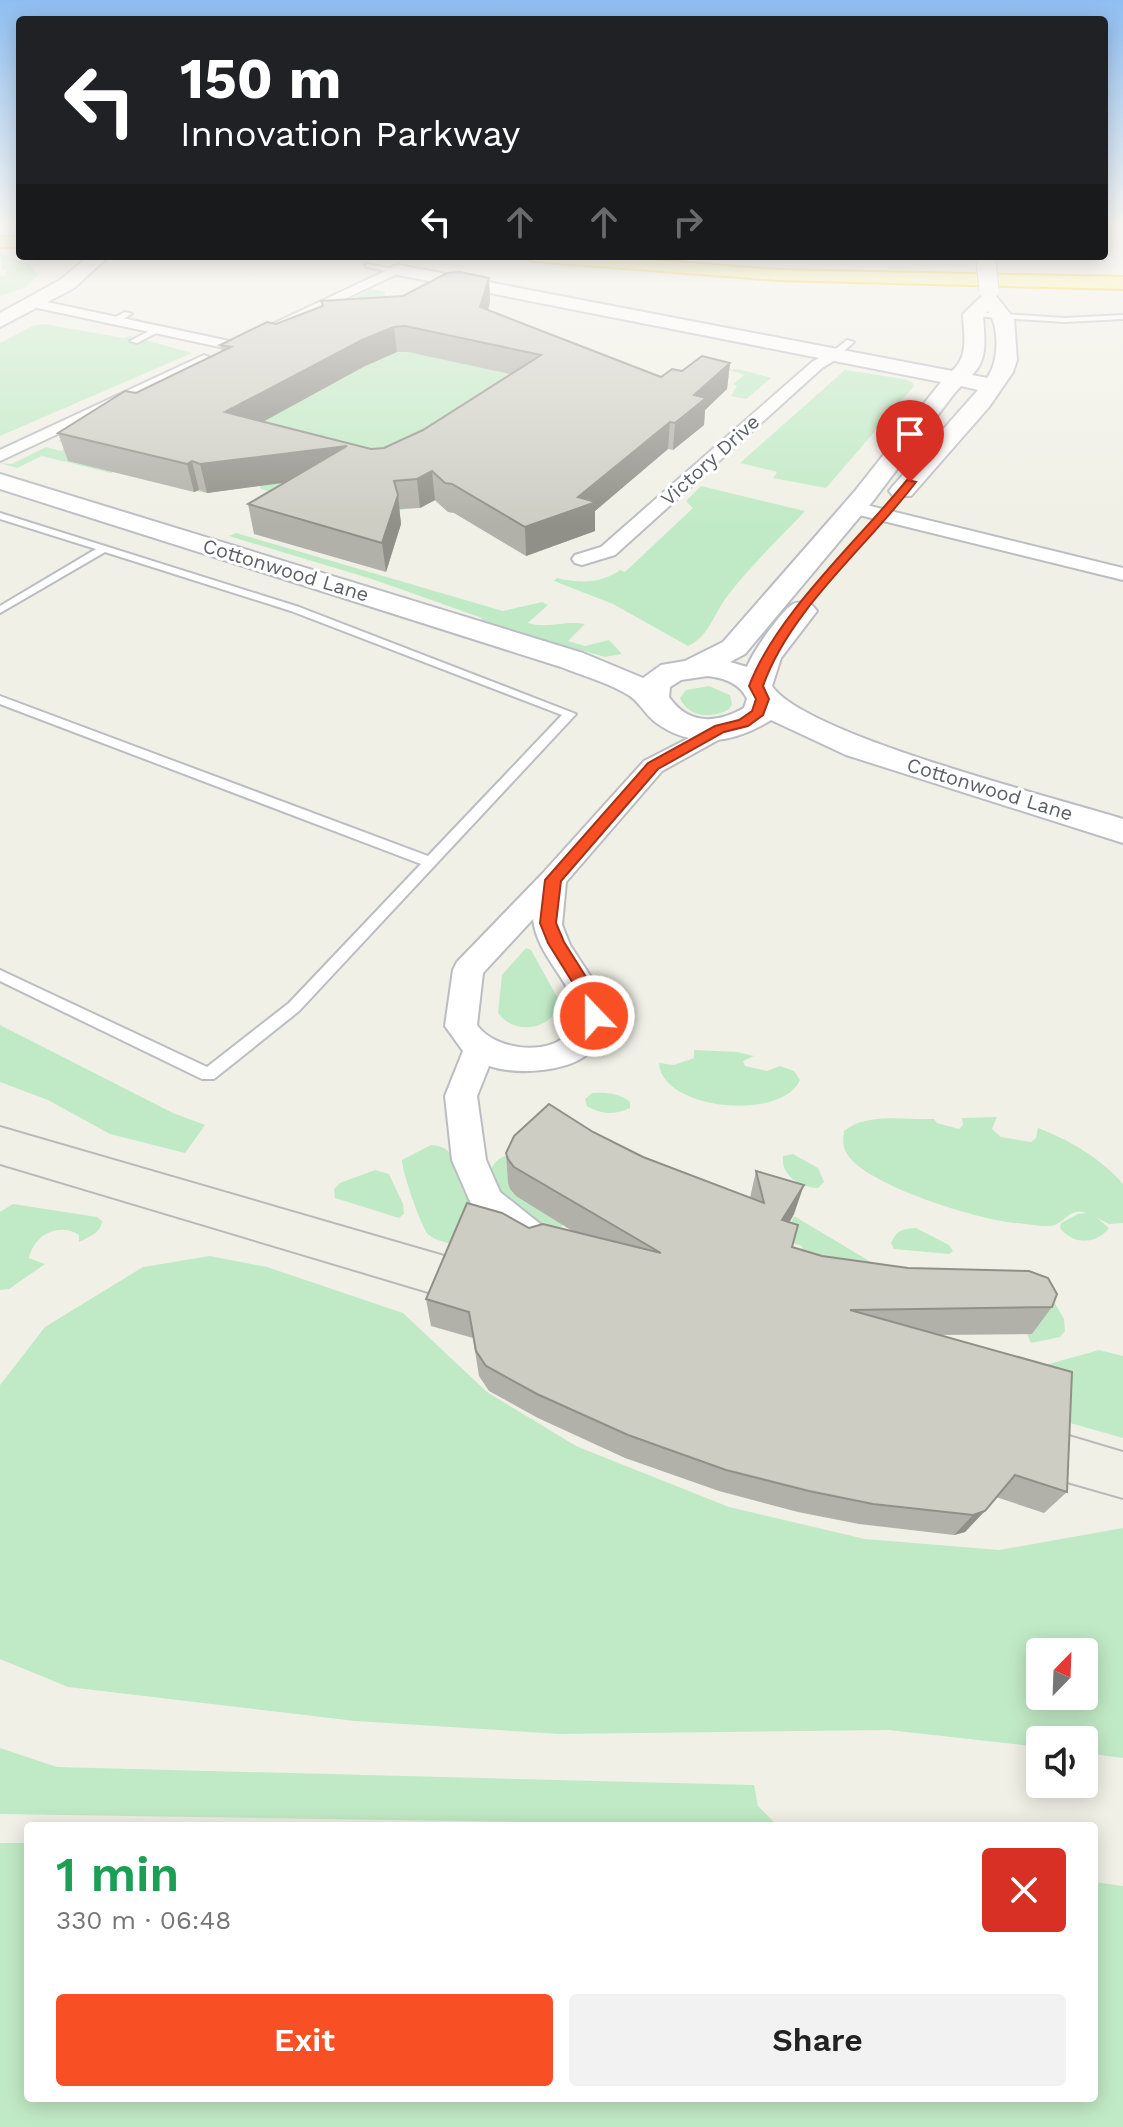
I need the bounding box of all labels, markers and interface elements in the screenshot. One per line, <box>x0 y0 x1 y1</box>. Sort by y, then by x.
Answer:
text: 150 m <box>180 46 342 112</box>
icon: left <box>48 48 152 152</box>
text: Innovation Parkway <box>180 113 520 155</box>
icon: left <box>414 200 458 244</box>
icon: ahead <box>498 200 542 244</box>
icon: ahead <box>582 200 626 244</box>
icon: right <box>666 200 710 244</box>
pin <box>876 400 944 482</box>
street label: Victory Drive <box>656 409 764 511</box>
icon: arrive <box>888 412 932 456</box>
street label: Cottonwood Lane <box>200 533 372 607</box>
street label: Cottonwood Lane <box>904 752 1076 826</box>
position arrow <box>552 974 636 1058</box>
north arrow <box>1026 1638 1098 1710</box>
map controls <box>1026 1638 1098 1798</box>
button: sound <box>1026 1726 1098 1798</box>
text: 1 min <box>56 1846 179 1903</box>
button: close <box>982 1848 1066 1932</box>
text: 330 m · 06:48 <box>56 1905 231 1935</box>
button: Exit <box>56 1994 553 2086</box>
button: Share <box>569 1994 1066 2086</box>

